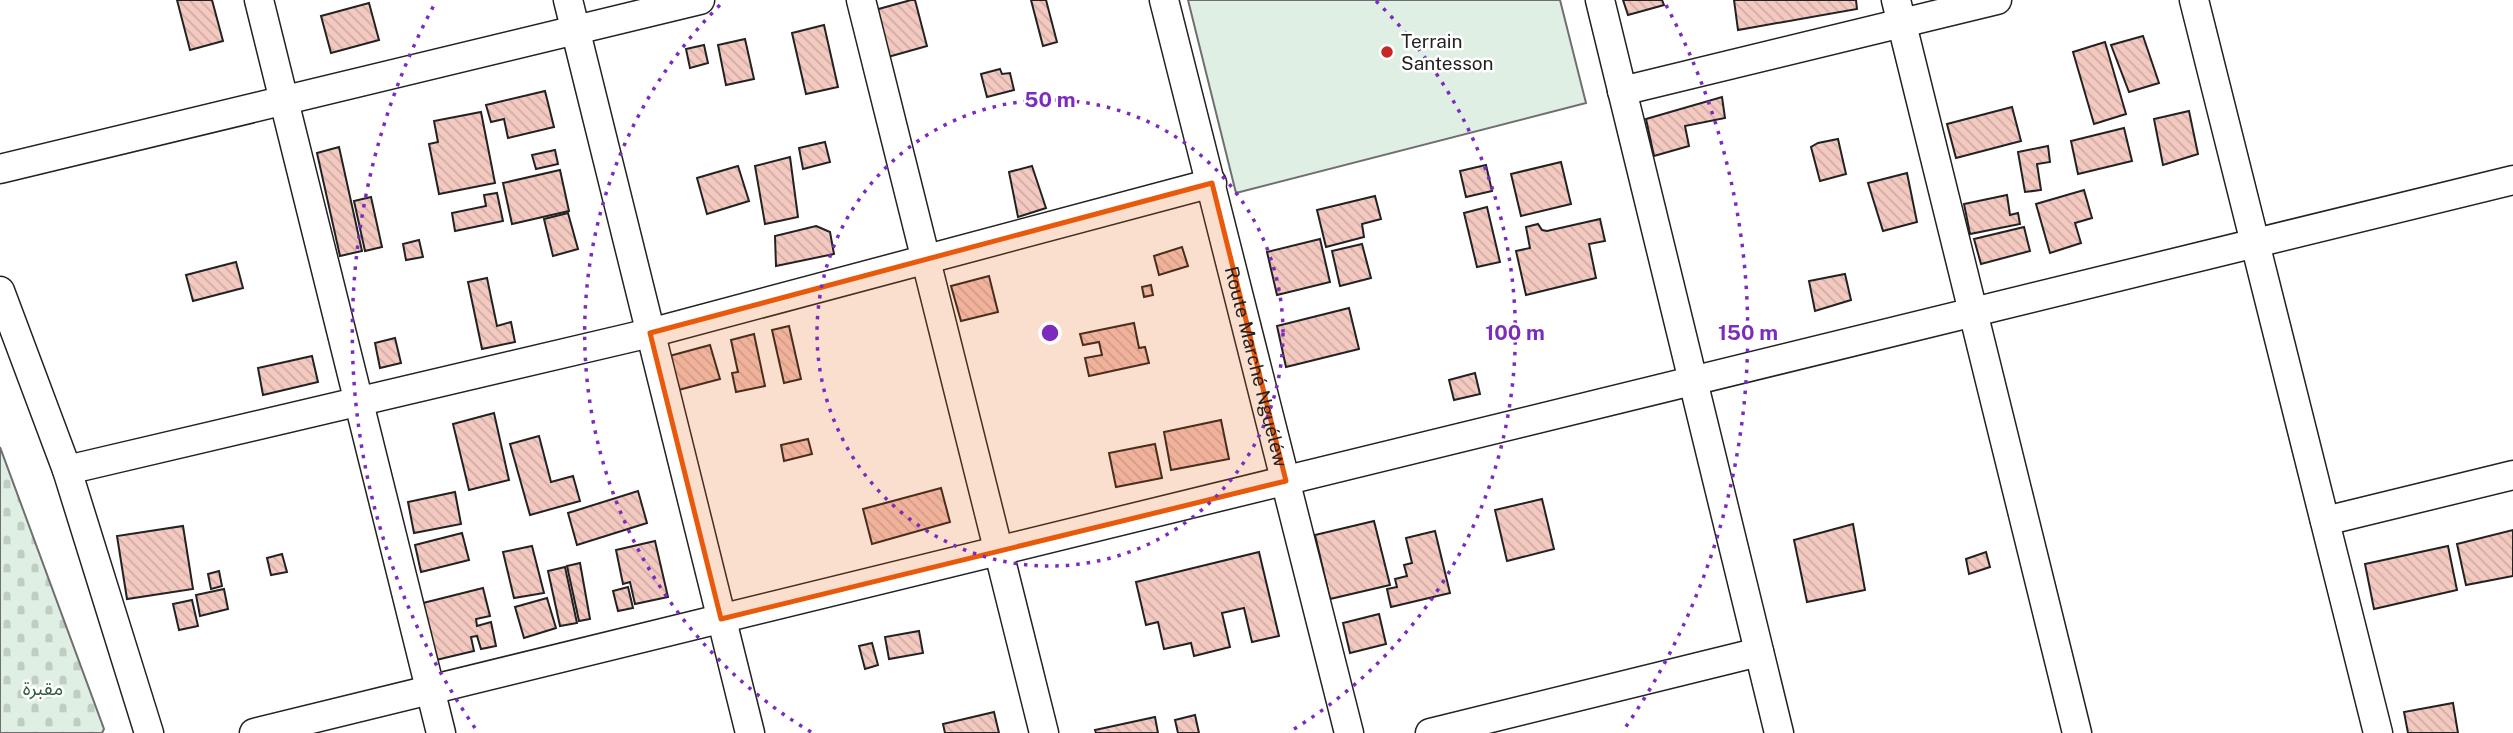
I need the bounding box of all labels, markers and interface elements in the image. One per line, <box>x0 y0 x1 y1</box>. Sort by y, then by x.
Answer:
place label: Terrain Santesson <box>1401 30 1493 74</box>
marker: Terrain Santesson <box>1379 44 1395 60</box>
text: 50 m <box>1024 87 1076 112</box>
street label: Route Marché Nguéléw <box>1221 264 1292 469</box>
text: 100 m <box>1485 320 1545 345</box>
text: 150 m <box>1718 320 1778 345</box>
centre of rings <box>1038 321 1062 345</box>
park label: مقبرة <box>23 677 63 700</box>

